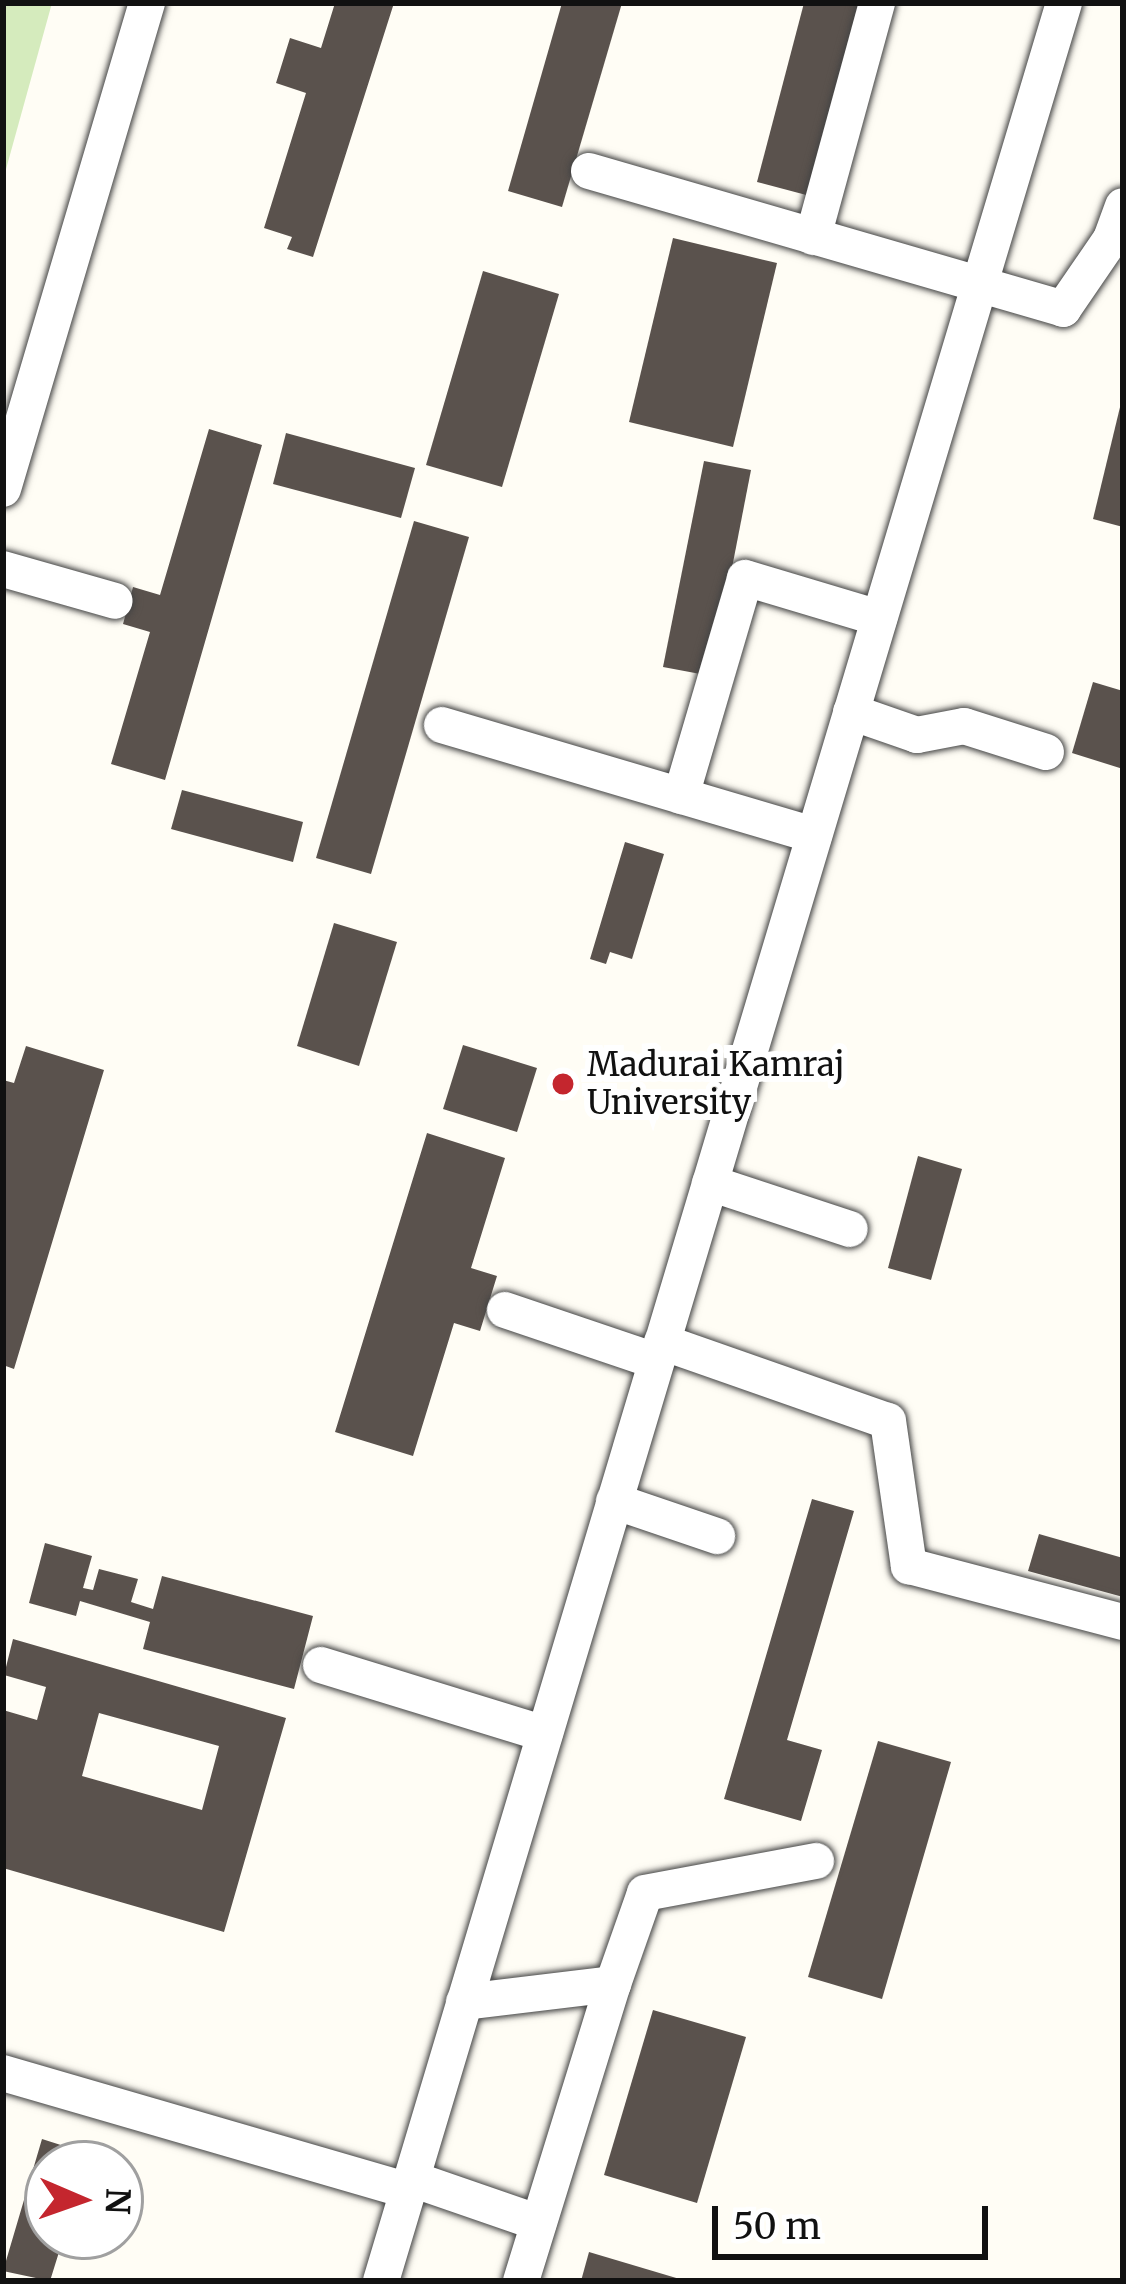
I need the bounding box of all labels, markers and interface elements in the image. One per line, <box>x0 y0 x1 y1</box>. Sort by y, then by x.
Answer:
place label: Madurai Kamraj University <box>587 1045 845 1123</box>
marker: Madurai Kamraj University <box>550 1071 576 1097</box>
north arrow <box>24 2140 144 2260</box>
scale bar <box>718 2182 994 2256</box>
text: N <box>97 2187 138 2215</box>
text: 50 m <box>733 2204 821 2249</box>

